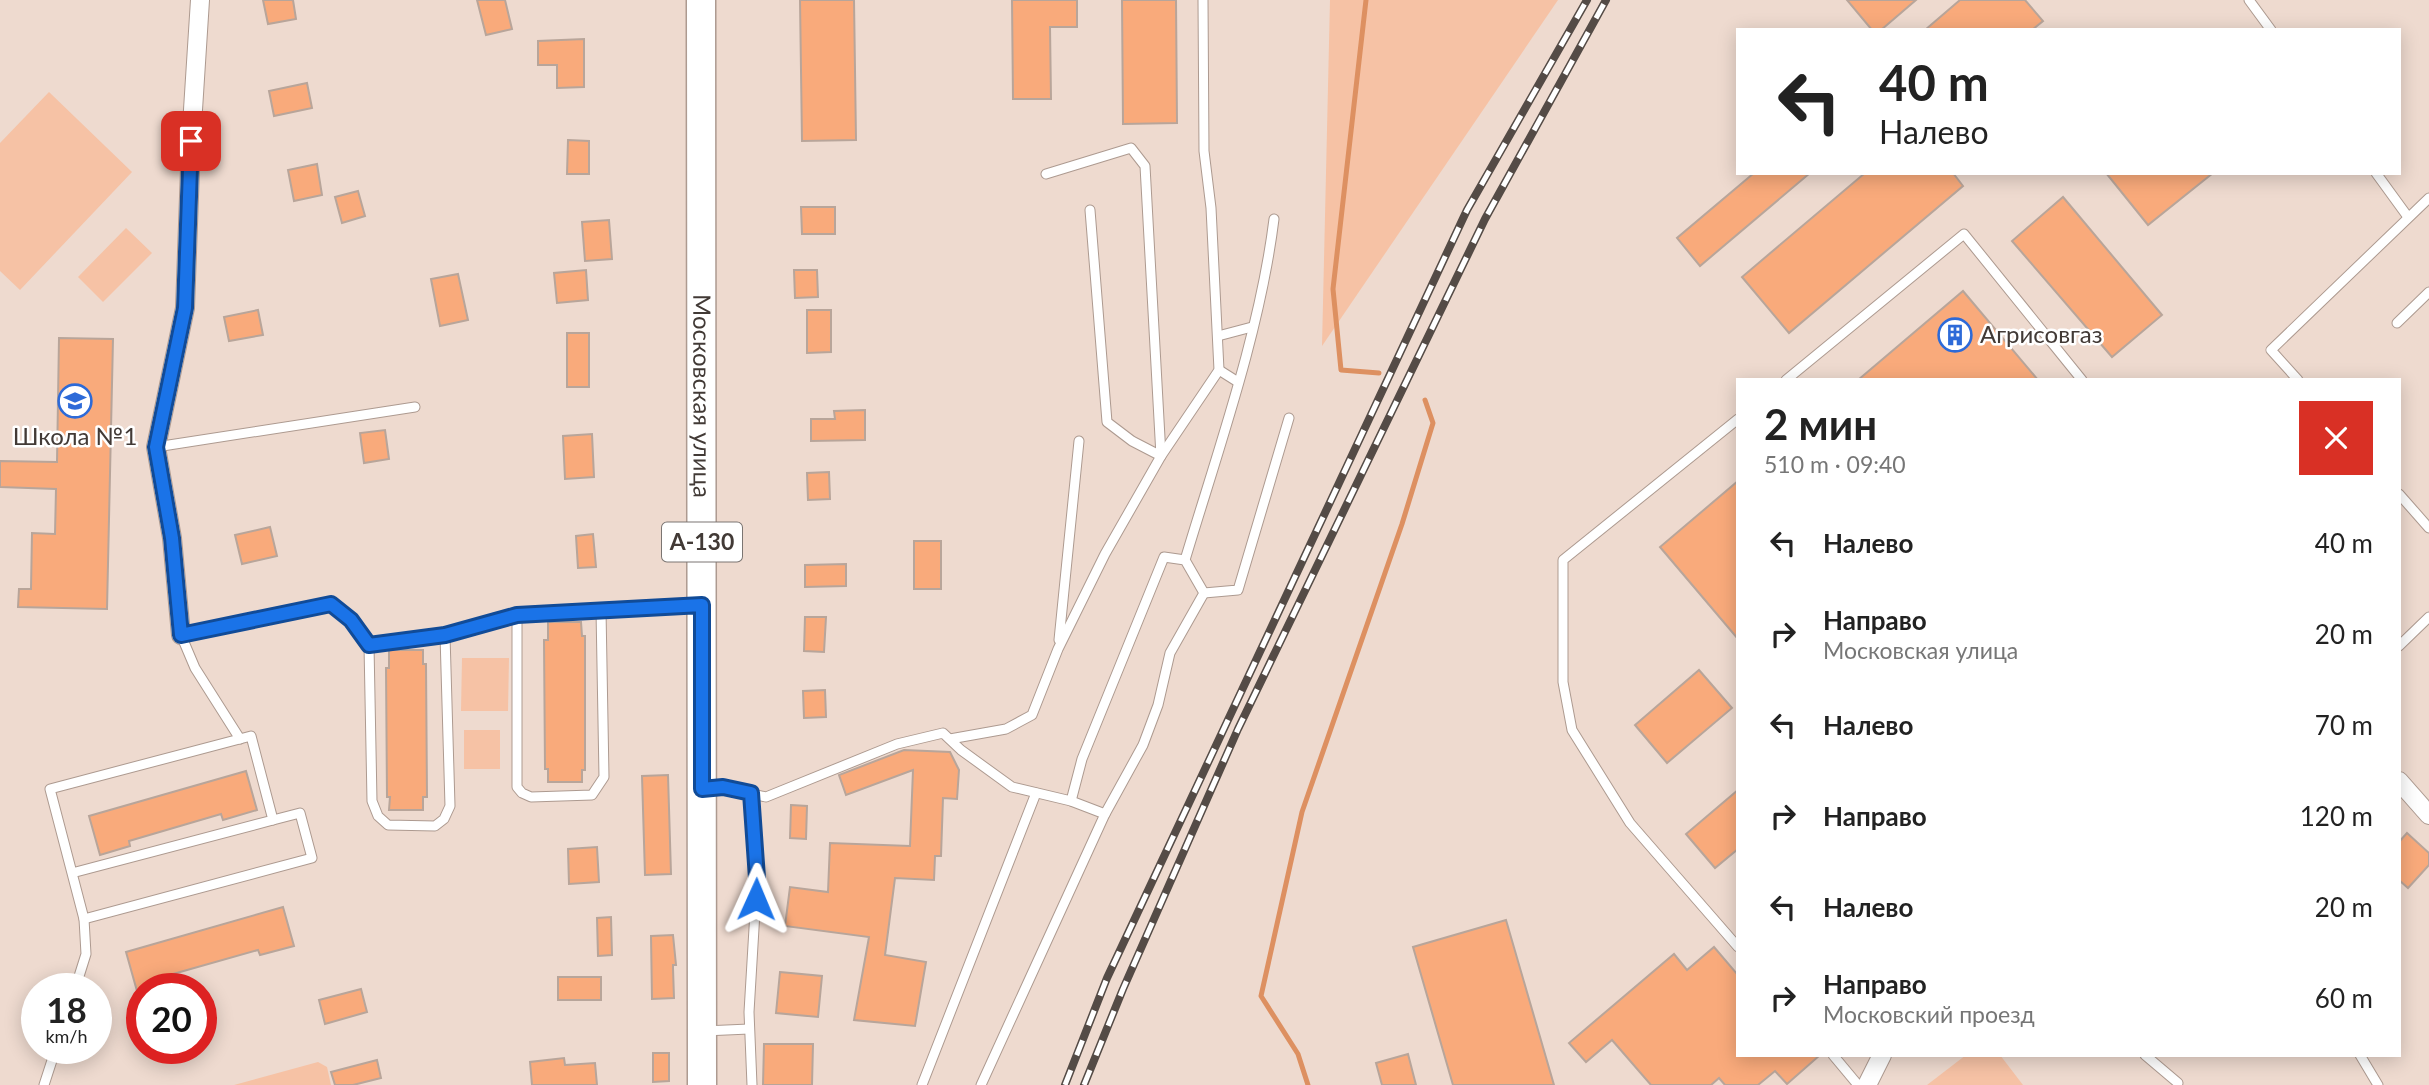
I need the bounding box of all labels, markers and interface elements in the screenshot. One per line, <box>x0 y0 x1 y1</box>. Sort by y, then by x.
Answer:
text: 40 m <box>1879 53 1989 111</box>
icon: left <box>1764 56 1855 147</box>
pin <box>161 111 221 171</box>
text: Налево <box>1879 112 1989 151</box>
icon: arrive <box>172 122 210 160</box>
street label: Московская улица <box>688 294 717 498</box>
building icon: Агрисовгаз <box>1936 316 1974 354</box>
place label: Агрисовгаз <box>1980 319 2103 348</box>
school or university icon: Школа №1 <box>56 382 94 420</box>
text: 2 мин <box>1764 399 1877 449</box>
button: close <box>2299 401 2373 475</box>
place label: Школа №1 <box>13 421 137 450</box>
text: 510 m · 09:40 <box>1764 450 1906 478</box>
road number: А-130 <box>662 522 742 562</box>
icon: left <box>1764 524 1802 562</box>
text: Налево <box>1823 527 1913 559</box>
text: 40 m <box>2315 527 2373 559</box>
text: Направо <box>1823 604 1927 636</box>
icon: right <box>1764 615 1802 653</box>
text: 20 m <box>2315 618 2373 650</box>
text: Московская улица <box>1823 636 2018 664</box>
icon: left <box>1764 706 1802 744</box>
text: Налево <box>1823 709 1913 741</box>
text: 70 m <box>2315 709 2373 741</box>
icon: right <box>1764 797 1802 835</box>
text: Направо <box>1823 800 1927 832</box>
text: 120 m <box>2300 800 2373 832</box>
position arrow <box>719 862 793 936</box>
icon: left <box>1764 888 1802 926</box>
text: Налево <box>1823 891 1913 923</box>
text: 20 m <box>2315 891 2373 923</box>
text: Направо <box>1823 968 1927 1000</box>
speed limit sign: 20 <box>126 973 217 1064</box>
icon: right <box>1764 979 1802 1017</box>
text: 60 m <box>2315 982 2373 1014</box>
text: 18 <box>46 988 87 1030</box>
text: Московский проезд <box>1823 1000 2035 1028</box>
text: km/h <box>45 1025 88 1047</box>

